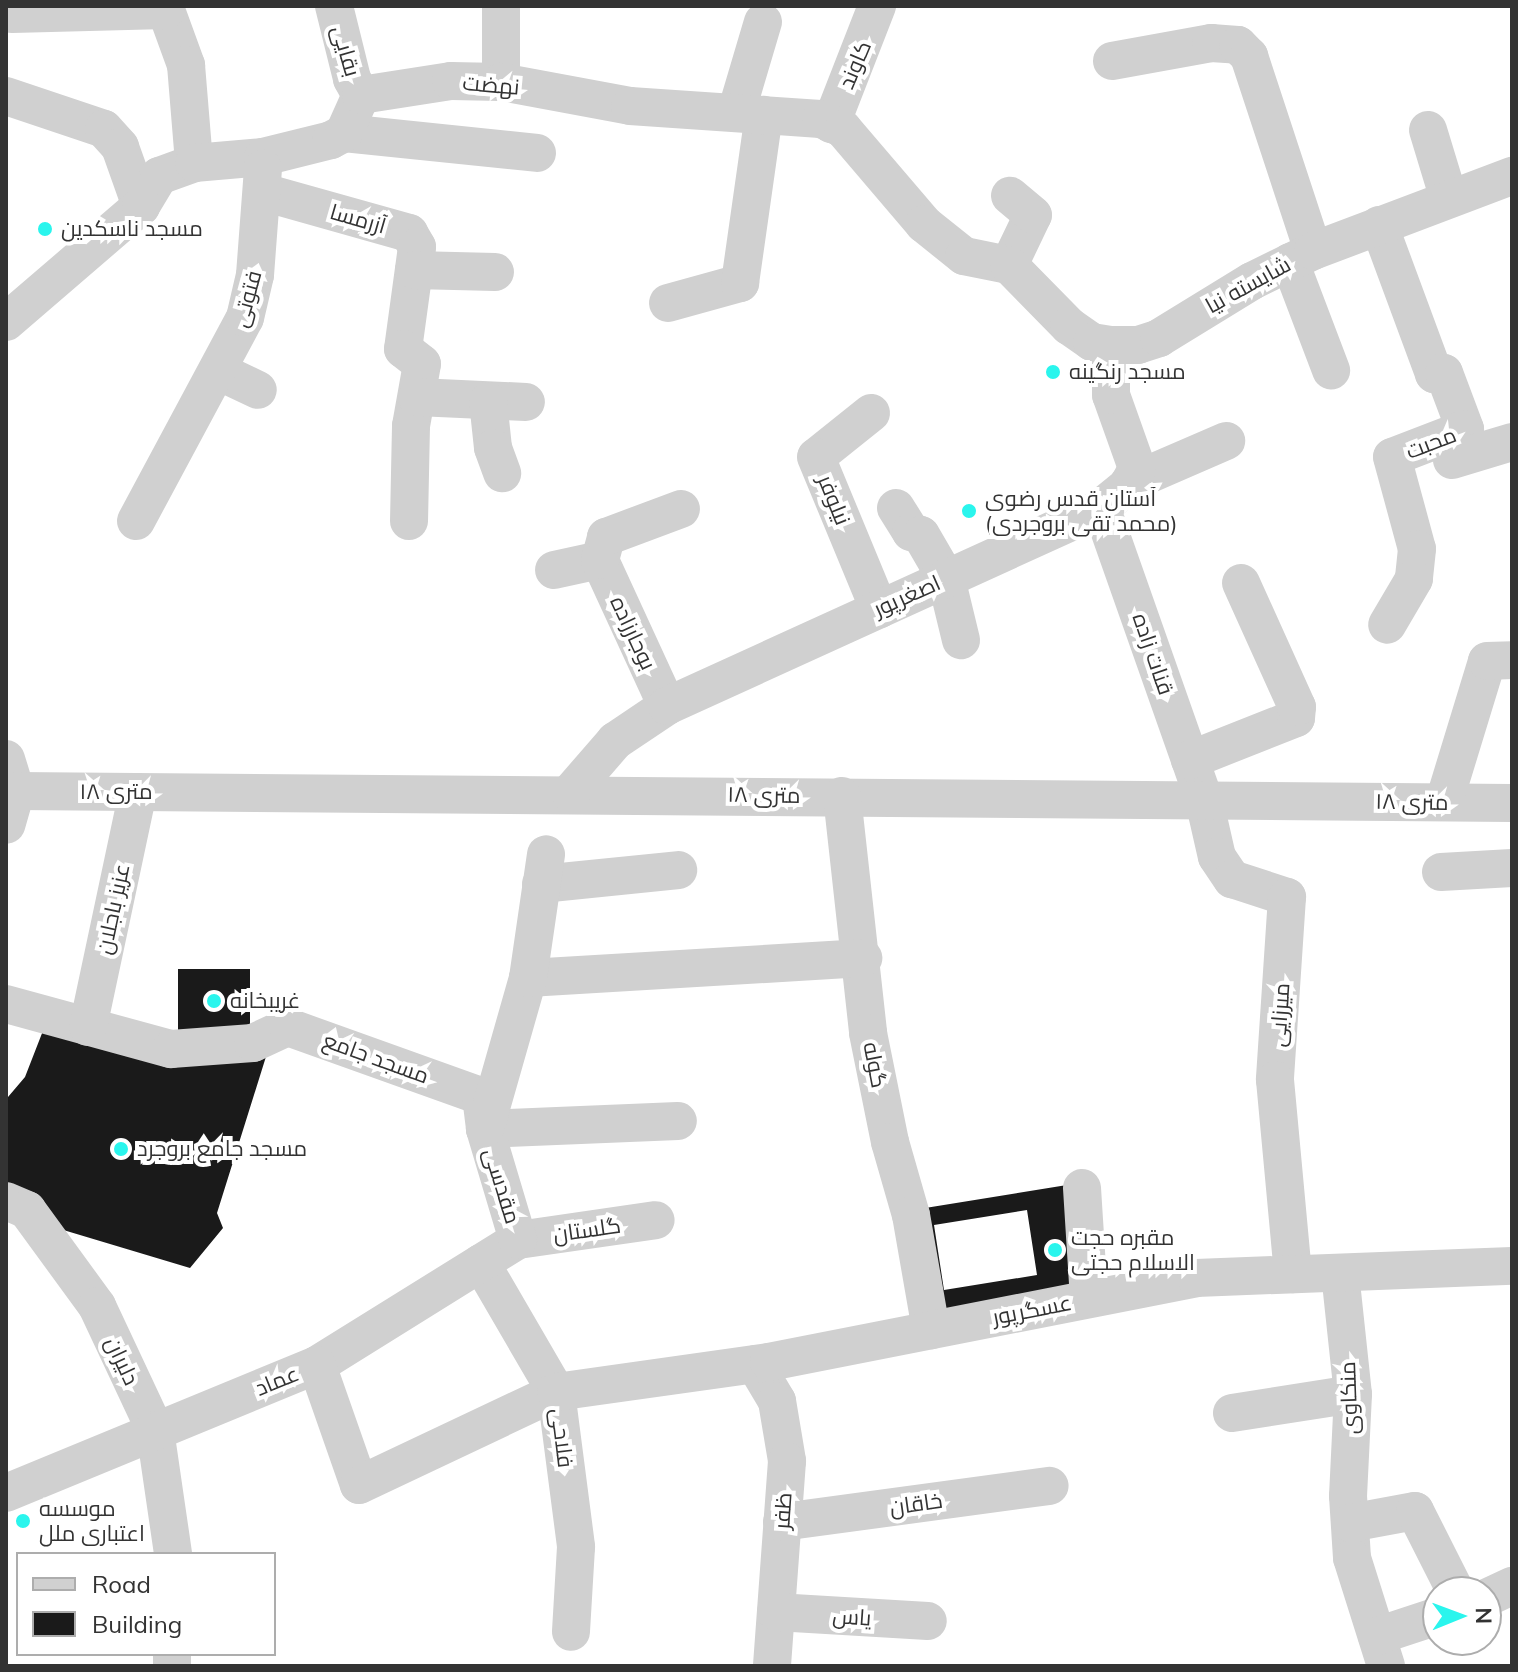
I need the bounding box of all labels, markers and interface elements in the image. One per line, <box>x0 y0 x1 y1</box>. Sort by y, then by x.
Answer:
street label: بقایی <box>326 22 366 80</box>
street label: کاوند <box>833 37 877 93</box>
street label: نهضت <box>461 69 521 101</box>
street label: آزرمسا <box>327 198 389 240</box>
place label: مسجد ناسکدین <box>61 216 203 242</box>
marker: مسجد ناسکدین <box>36 220 54 238</box>
street label: شایسته نیا <box>1201 251 1295 319</box>
street label: فتوتی <box>227 268 267 330</box>
place label: مسجد رنگینه <box>1069 359 1186 385</box>
marker: مسجد رنگینه <box>1044 363 1062 381</box>
street label: محبت <box>1402 421 1460 465</box>
street label: نیلوفر <box>812 471 856 529</box>
place label: آستان قدس رضوی (محمد تقی بروجردی) <box>985 485 1177 536</box>
marker: آستان قدس رضوی (محمد تقی بروجردی) <box>960 502 978 520</box>
street label: اصغرپور <box>869 570 945 622</box>
street label: بوجارزاده <box>605 592 661 674</box>
street label: قنات زاده <box>1127 610 1179 698</box>
street label: ۱۸ متری <box>79 779 153 805</box>
street label: ۱۸ متری <box>727 781 801 809</box>
street label: ۱۸ متری <box>1375 788 1449 816</box>
street label: عزیز باجلان <box>91 861 135 957</box>
street label: میرزایی <box>1265 982 1295 1048</box>
place label: غریبخانه <box>230 988 300 1014</box>
marker: غریبخانه <box>205 992 223 1010</box>
street label: مسجد جامع <box>320 1027 432 1089</box>
street label: گوله <box>858 1040 892 1090</box>
place label: مسجد جامع بروجرد <box>137 1136 307 1162</box>
marker: مسجد جامع بروجرد <box>112 1140 130 1158</box>
street label: مقدسی <box>478 1145 526 1227</box>
street label: گلستان <box>551 1212 623 1248</box>
place label: مقبره حجت الاسلام حجتی <box>1071 1224 1195 1276</box>
marker: مقبره حجت الاسلام حجتی <box>1046 1241 1064 1259</box>
street label: عسگرپور <box>990 1289 1074 1331</box>
street label: دلیران <box>99 1333 145 1389</box>
street label: عماد <box>251 1360 303 1402</box>
street label: منکاوی <box>1335 1361 1363 1435</box>
street label: فلاحی <box>545 1407 579 1469</box>
street label: خاقان <box>888 1487 944 1521</box>
street label: ظفر <box>769 1492 797 1530</box>
place label: موسسه اعتباری ملل <box>39 1495 145 1546</box>
marker: موسسه اعتباری ملل <box>14 1512 32 1530</box>
legend <box>16 1552 276 1656</box>
text: Road <box>92 1569 151 1599</box>
north arrow <box>1422 1576 1502 1656</box>
street label: یاس <box>832 1602 872 1632</box>
text: N <box>1470 1607 1498 1624</box>
text: Building <box>92 1609 182 1639</box>

